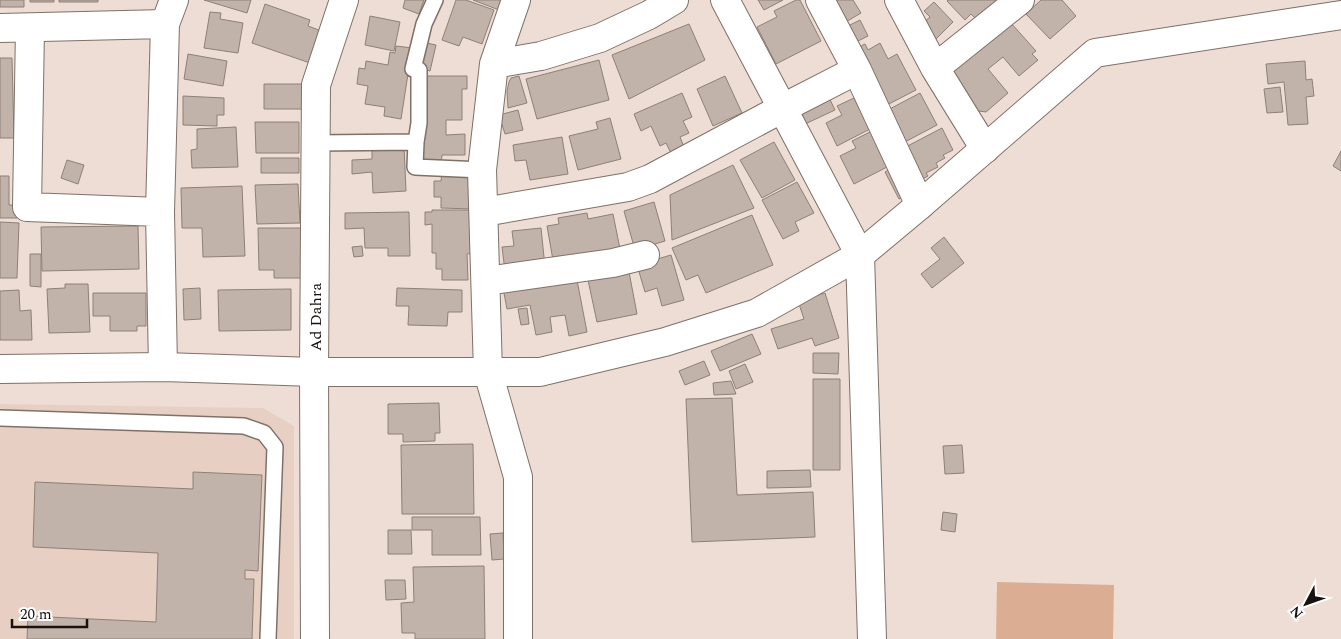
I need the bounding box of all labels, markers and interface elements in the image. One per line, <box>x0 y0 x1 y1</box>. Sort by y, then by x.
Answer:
street label: Ad Dahra <box>304 283 328 351</box>
north arrow <box>1281 579 1331 629</box>
scale bar <box>12 596 88 628</box>
text: N <box>1285 601 1308 623</box>
text: 20 m <box>20 603 52 626</box>

